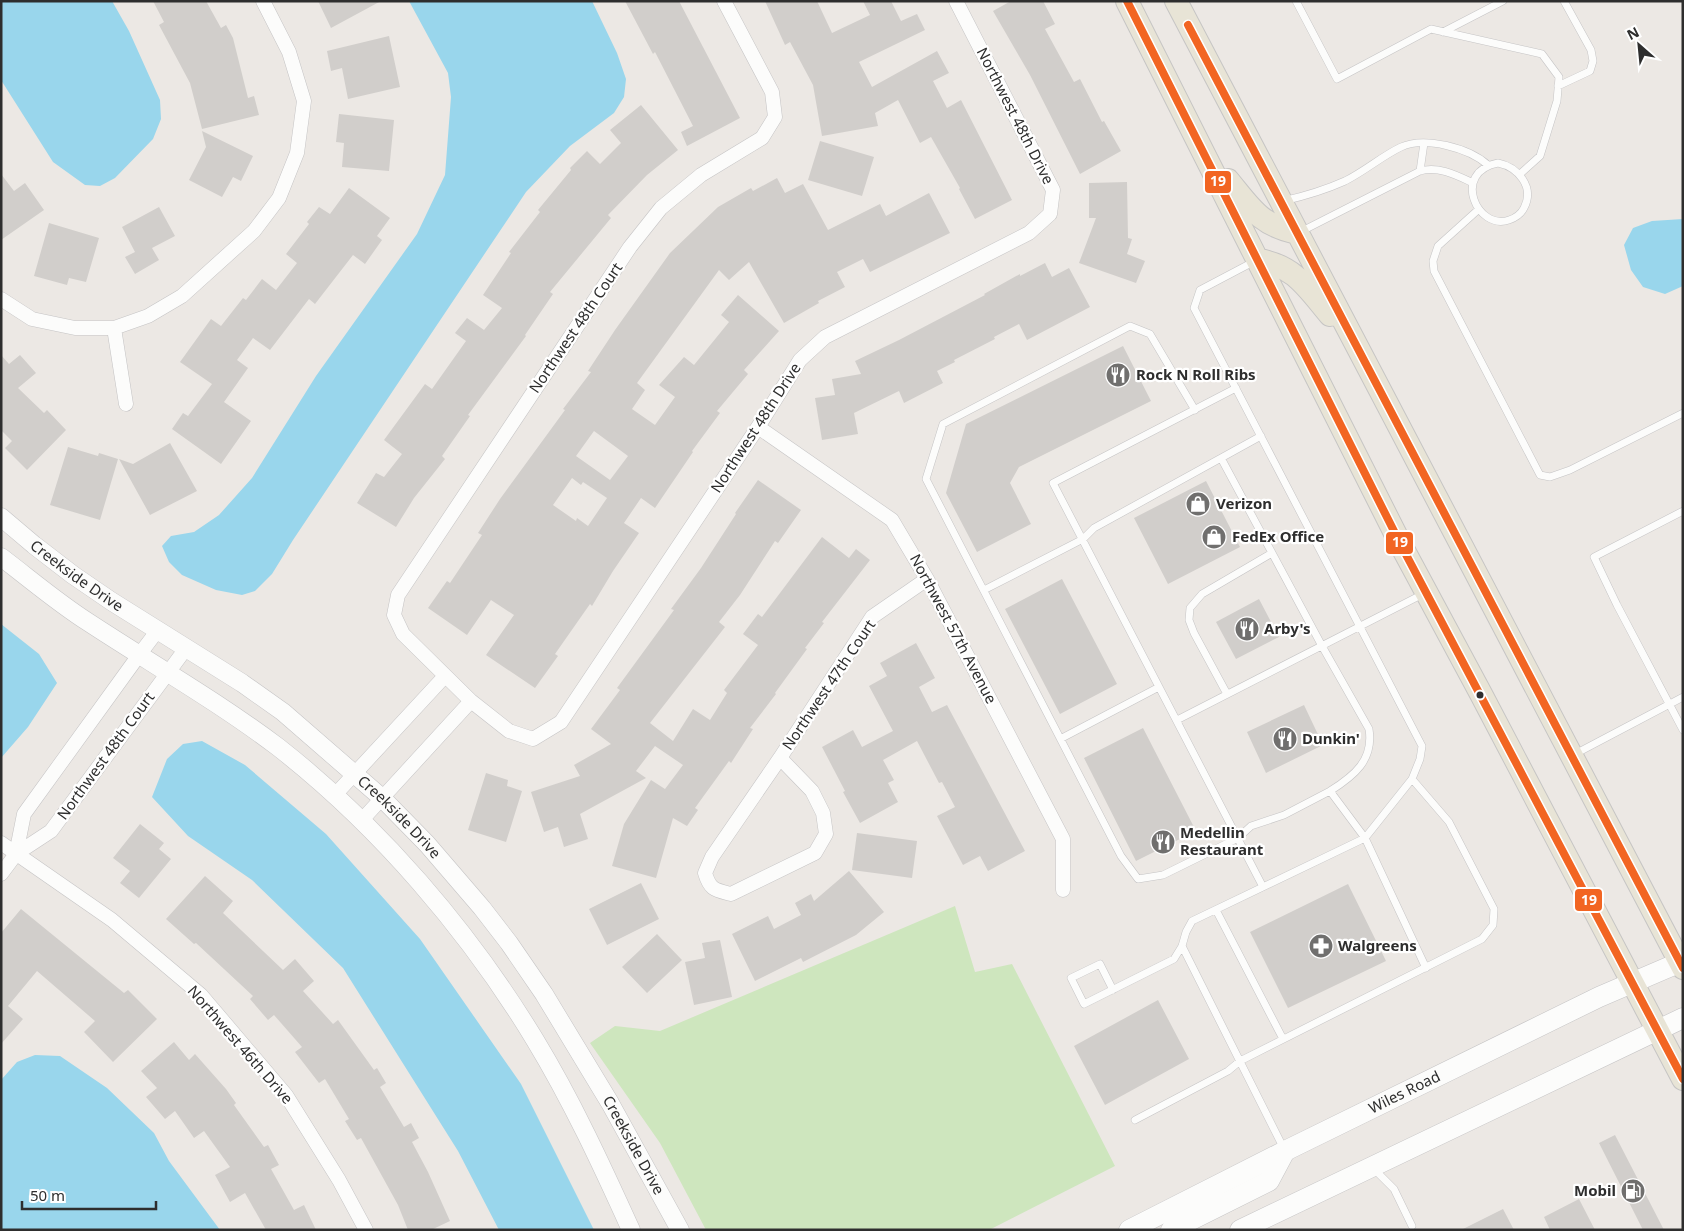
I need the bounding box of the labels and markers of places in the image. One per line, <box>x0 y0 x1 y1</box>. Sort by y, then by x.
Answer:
restaurant icon: Rock N Roll Ribs <box>1105 362 1131 388</box>
place label: Rock N Roll Ribs <box>1136 364 1256 384</box>
shop icon: Verizon <box>1185 491 1211 517</box>
place label: Verizon <box>1216 493 1272 513</box>
shop icon: FedEx Office <box>1201 524 1227 550</box>
place label: FedEx Office <box>1232 526 1324 546</box>
restaurant icon: Arby's <box>1234 616 1260 642</box>
place label: Arby's <box>1264 618 1311 638</box>
unlabelled marker <box>1475 690 1485 700</box>
restaurant icon: Dunkin' <box>1272 726 1298 752</box>
place label: Dunkin' <box>1302 728 1360 748</box>
place label: Medellin Restaurant <box>1180 822 1264 859</box>
restaurant icon: Medellin Restaurant <box>1150 829 1176 855</box>
pharmacy icon: Walgreens <box>1308 933 1334 959</box>
place label: Walgreens <box>1338 935 1417 955</box>
fuel station icon: Mobil <box>1620 1178 1646 1204</box>
place label: Mobil <box>1574 1180 1616 1200</box>

